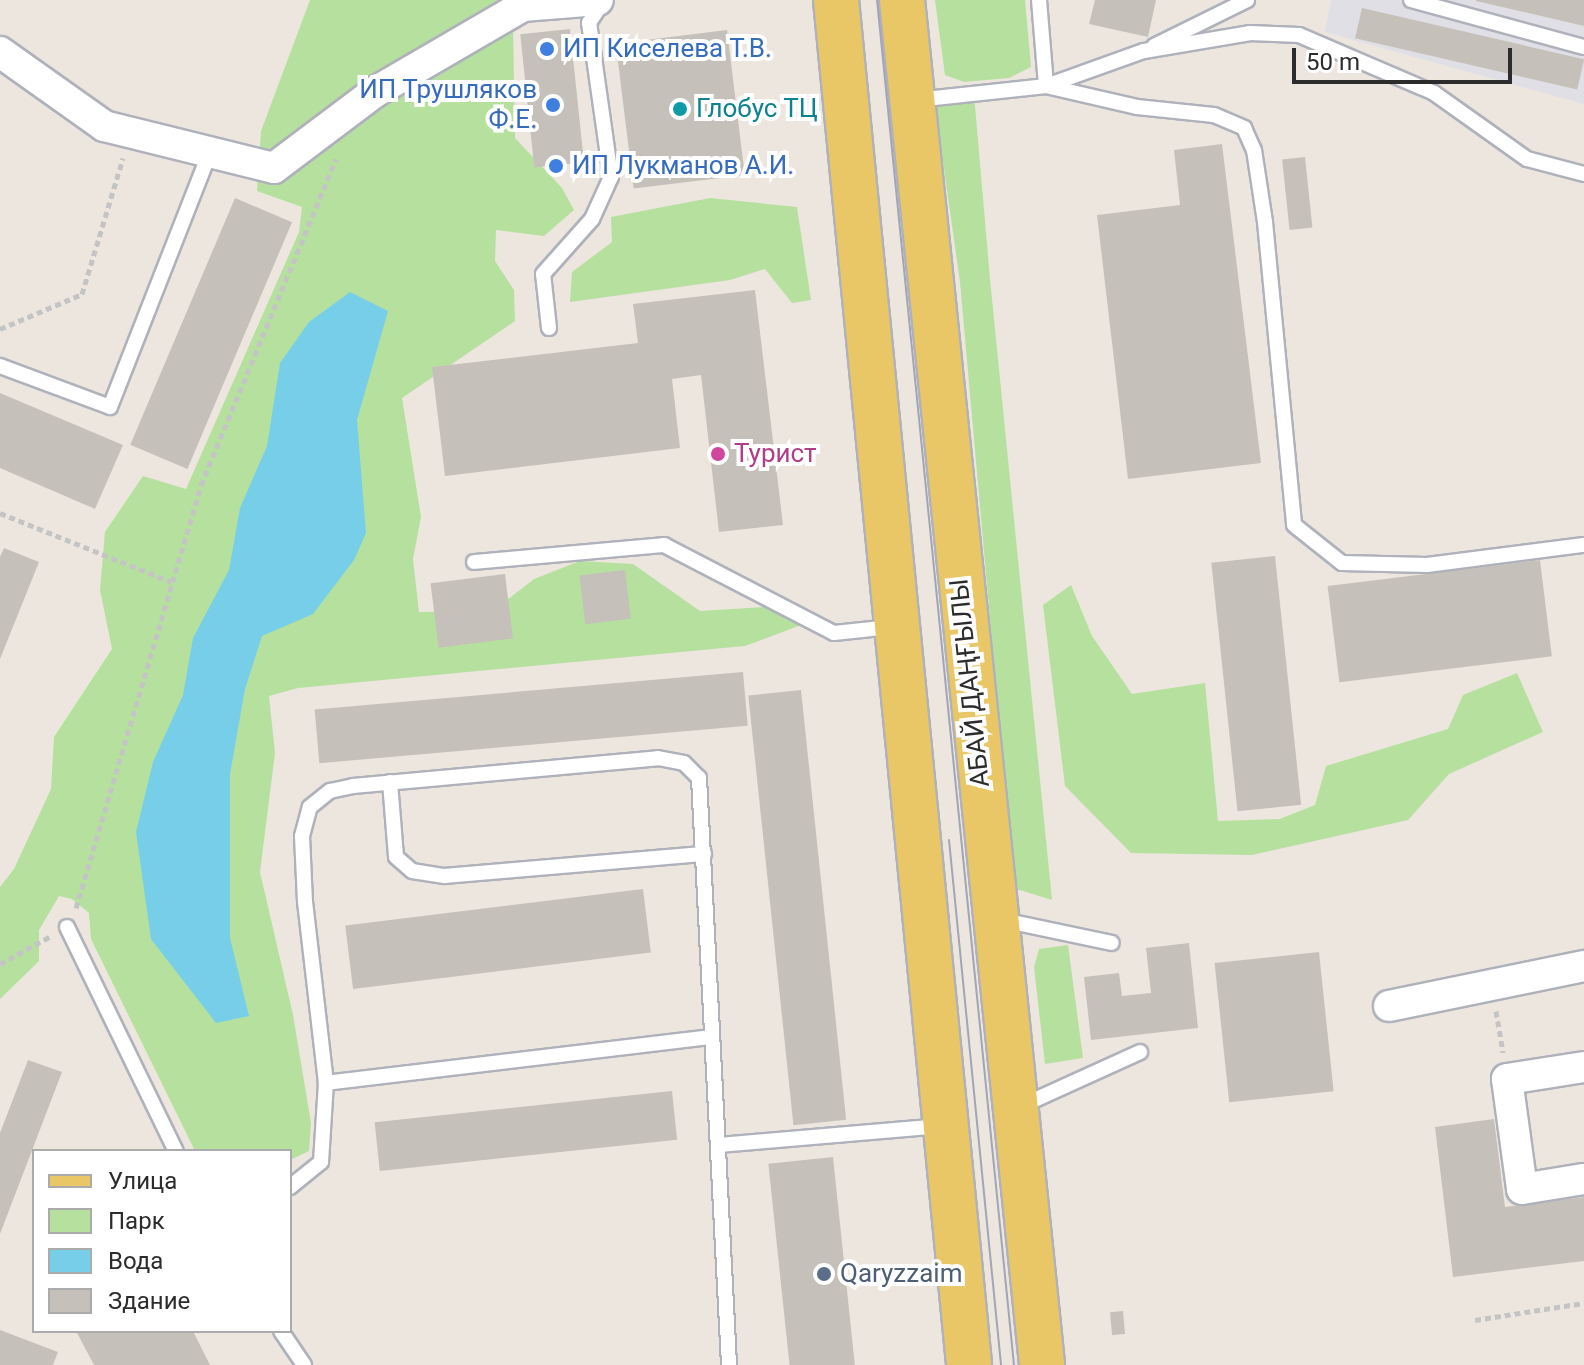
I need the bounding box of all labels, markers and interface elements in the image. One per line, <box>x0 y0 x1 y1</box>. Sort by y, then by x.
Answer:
scale bar <box>1296 32 1516 82</box>
place label: ИП Киселева Т.В. <box>563 33 772 65</box>
marker: ИП Киселева Т.В. <box>538 40 556 58</box>
text: 50 m <box>1306 48 1360 76</box>
place label: ИП Трушляков Ф.Е. <box>359 74 537 136</box>
place label: Глобус ТЦ <box>696 93 818 125</box>
marker: ИП Трушляков Ф.Е. <box>544 96 562 114</box>
marker: Глобус ТЦ <box>671 100 689 118</box>
place label: ИП Лукманов А.И. <box>572 150 794 182</box>
marker: ИП Лукманов А.И. <box>547 157 565 175</box>
place label: Турист <box>734 438 817 470</box>
marker: Турист <box>709 445 727 463</box>
street label: АБАЙ ДАҢҒЫЛЫ <box>944 577 996 789</box>
legend <box>32 1149 292 1333</box>
text: Улица <box>108 1167 177 1195</box>
text: Парк <box>108 1207 165 1235</box>
text: Вода <box>108 1247 163 1275</box>
place label: Qaryzzaim <box>840 1258 962 1290</box>
marker: Qaryzzaim <box>815 1265 833 1283</box>
text: Здание <box>108 1287 190 1315</box>

